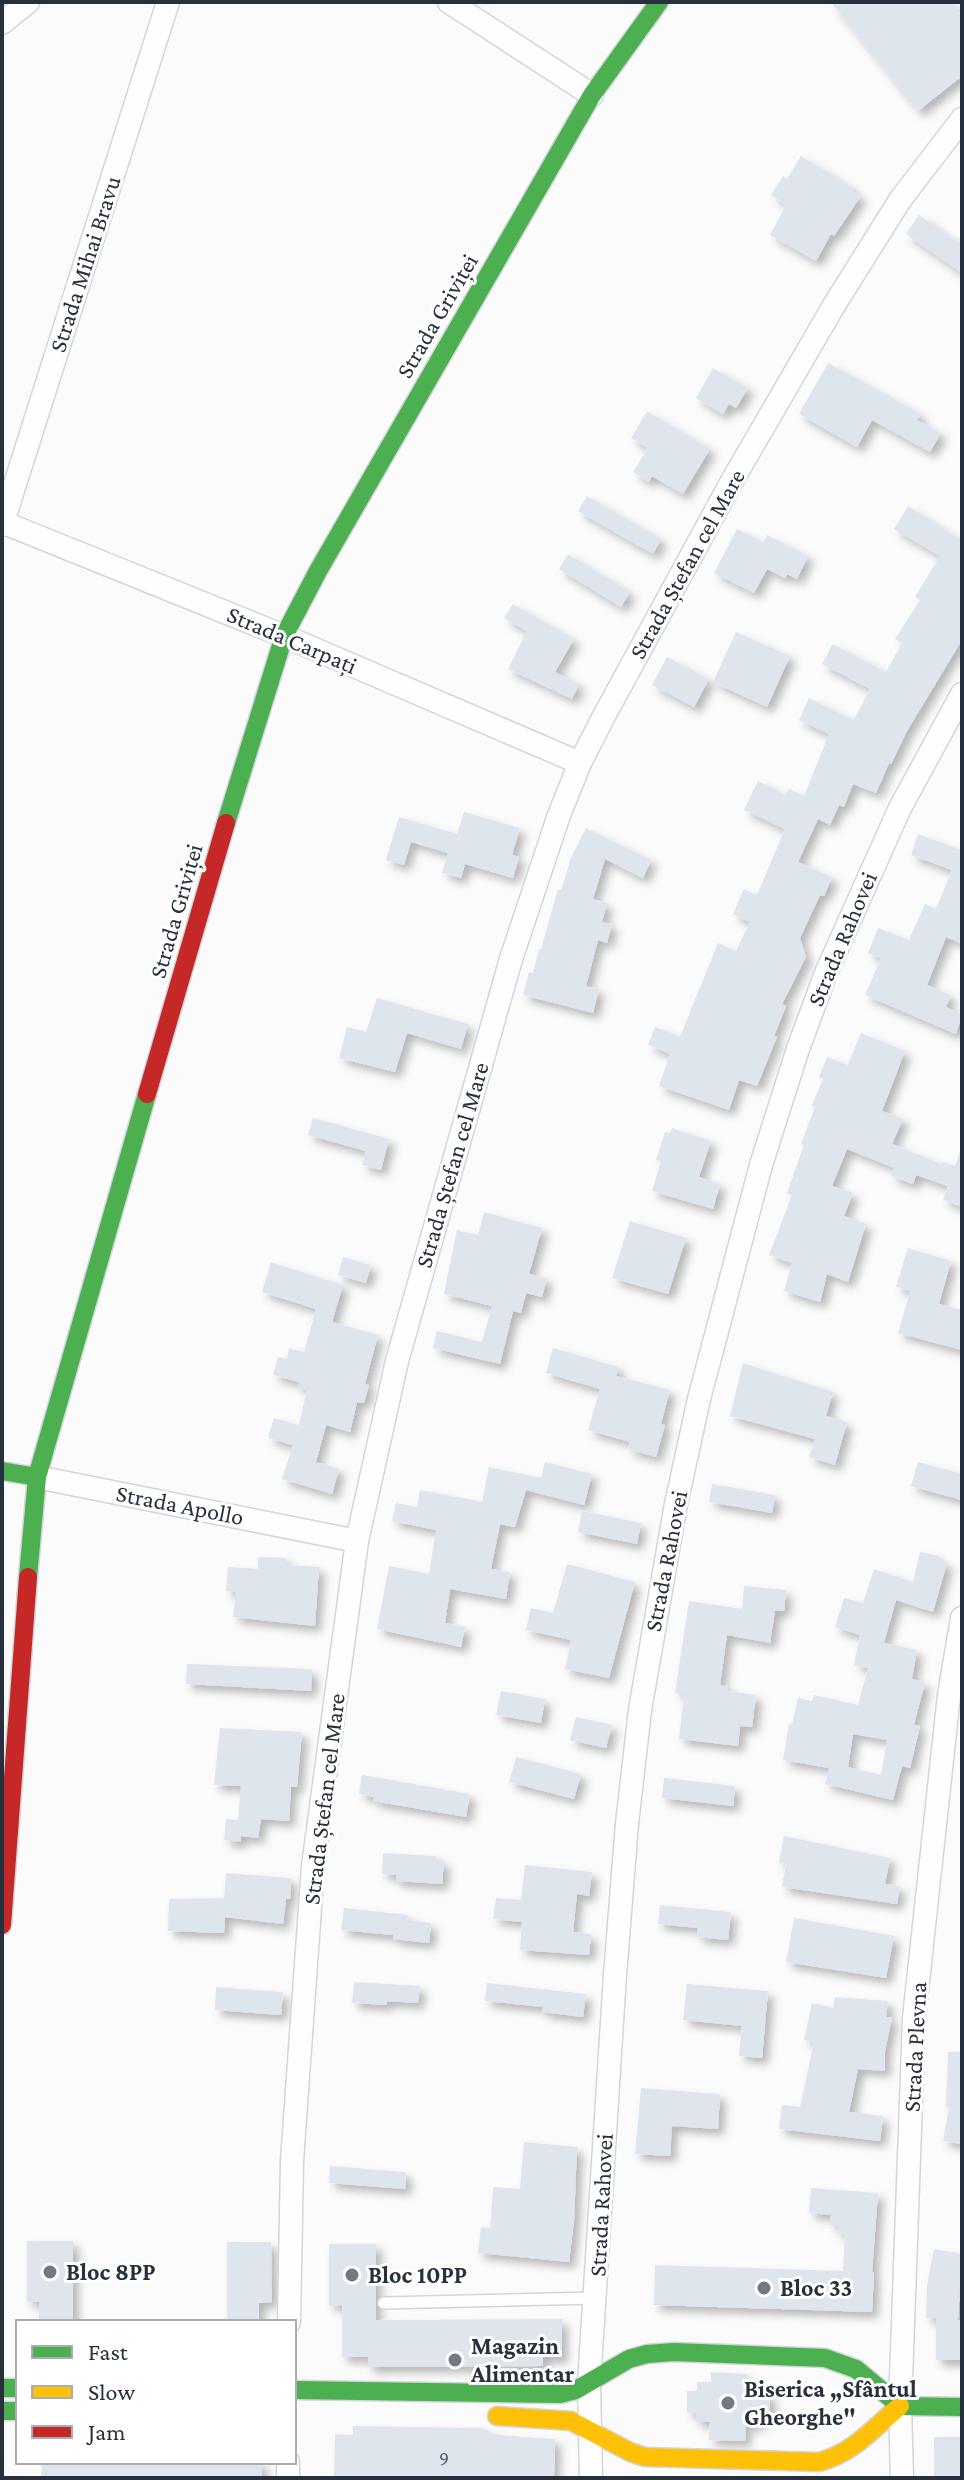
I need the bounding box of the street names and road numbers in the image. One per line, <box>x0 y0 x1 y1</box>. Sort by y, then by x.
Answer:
street label: Strada Mihai Bravu <box>43 172 126 355</box>
street label: Strada Griviței <box>390 249 485 384</box>
street label: Strada Ștefan cel Mare <box>623 464 752 664</box>
street label: Strada Carpați <box>223 600 361 681</box>
street label: Strada Griviței <box>143 841 210 982</box>
street label: Strada Rahovei <box>801 868 882 1010</box>
street label: Strada Ștefan cel Mare <box>409 1059 496 1271</box>
street label: Strada Apollo <box>114 1479 246 1530</box>
street label: Strada Rahovei <box>639 1488 692 1634</box>
street label: Strada Ștefan cel Mare <box>297 1692 352 1906</box>
street label: Strada Plevna <box>898 1981 931 2113</box>
street label: Strada Rahovei <box>583 2133 618 2277</box>

